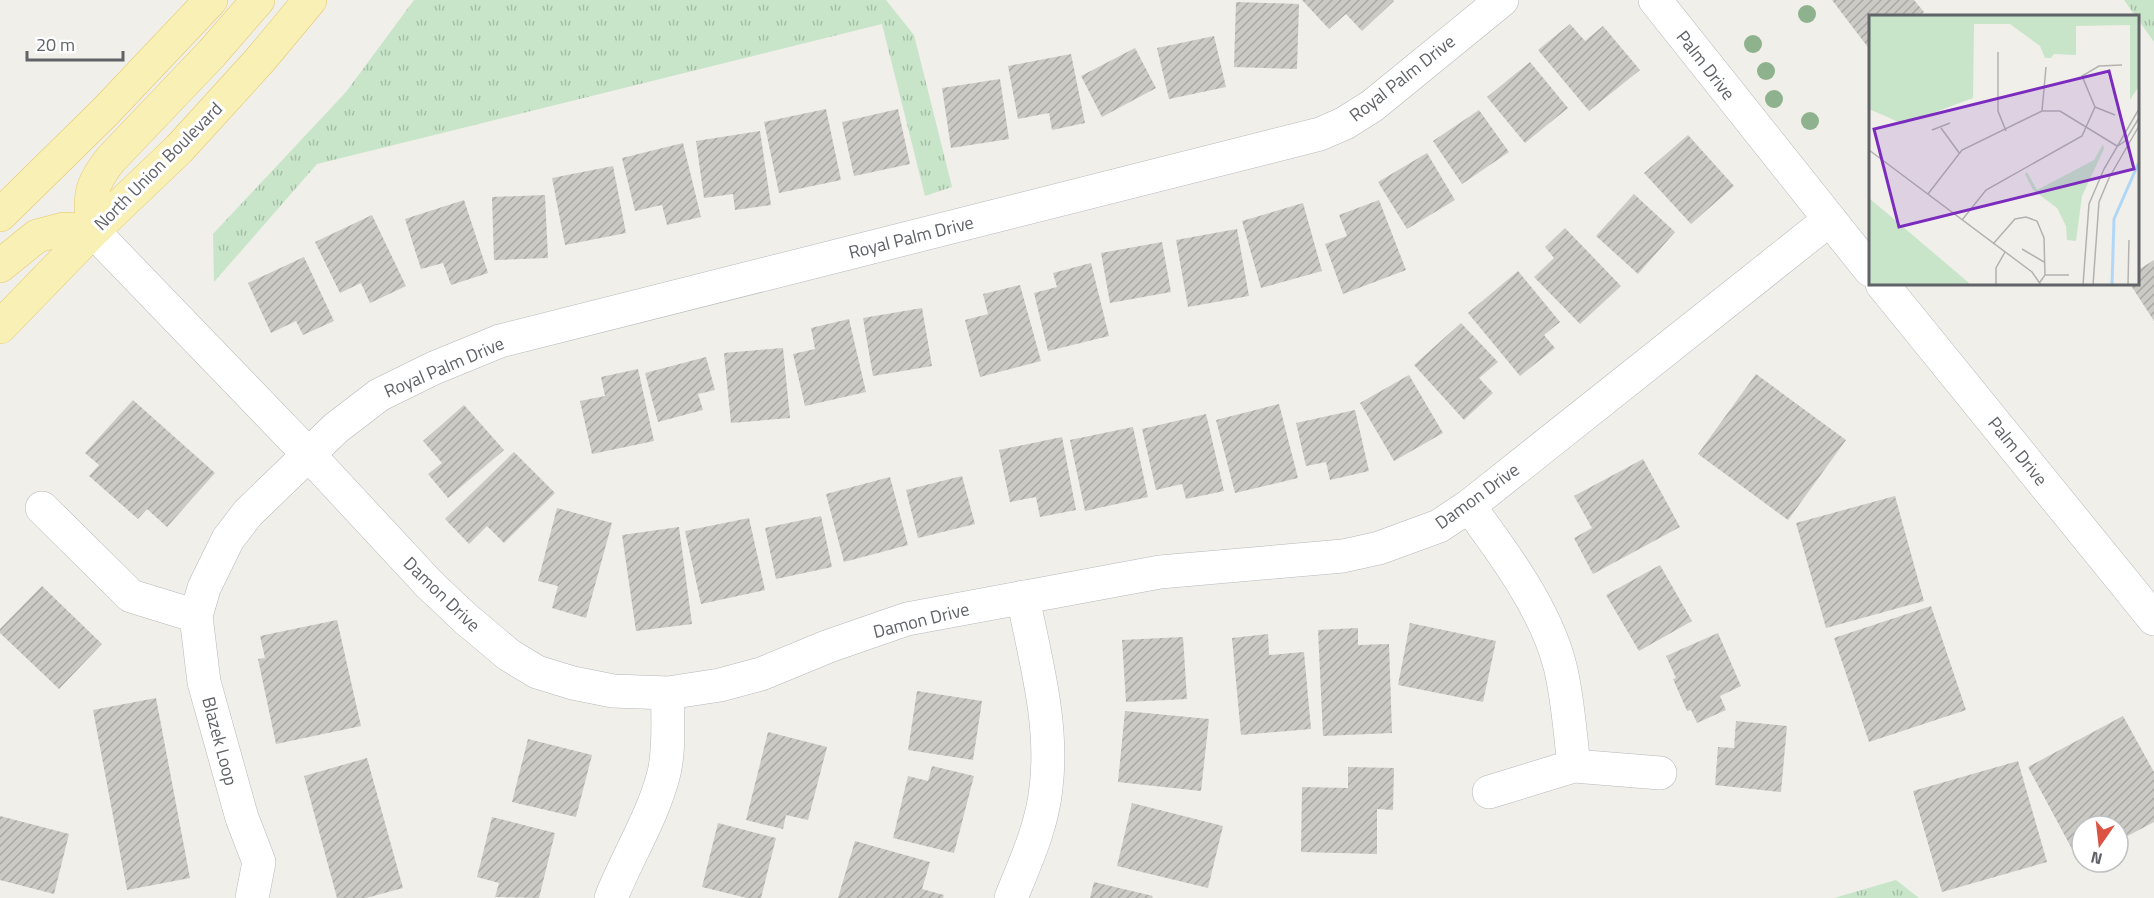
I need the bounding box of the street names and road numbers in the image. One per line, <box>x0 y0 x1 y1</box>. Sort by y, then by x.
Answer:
street label: Palm Drive <box>1670 24 1742 106</box>
street label: Royal Palm Drive <box>1343 28 1461 128</box>
street label: North Union Boulevard <box>88 96 228 236</box>
street label: Royal Palm Drive <box>846 208 976 266</box>
street label: Royal Palm Drive <box>380 330 508 404</box>
street label: Palm Drive <box>1982 411 2054 491</box>
street label: Damon Drive <box>1429 456 1525 536</box>
street label: Damon Drive <box>397 550 487 638</box>
street label: Damon Drive <box>870 595 972 645</box>
street label: Blazek Loop <box>195 694 245 788</box>

